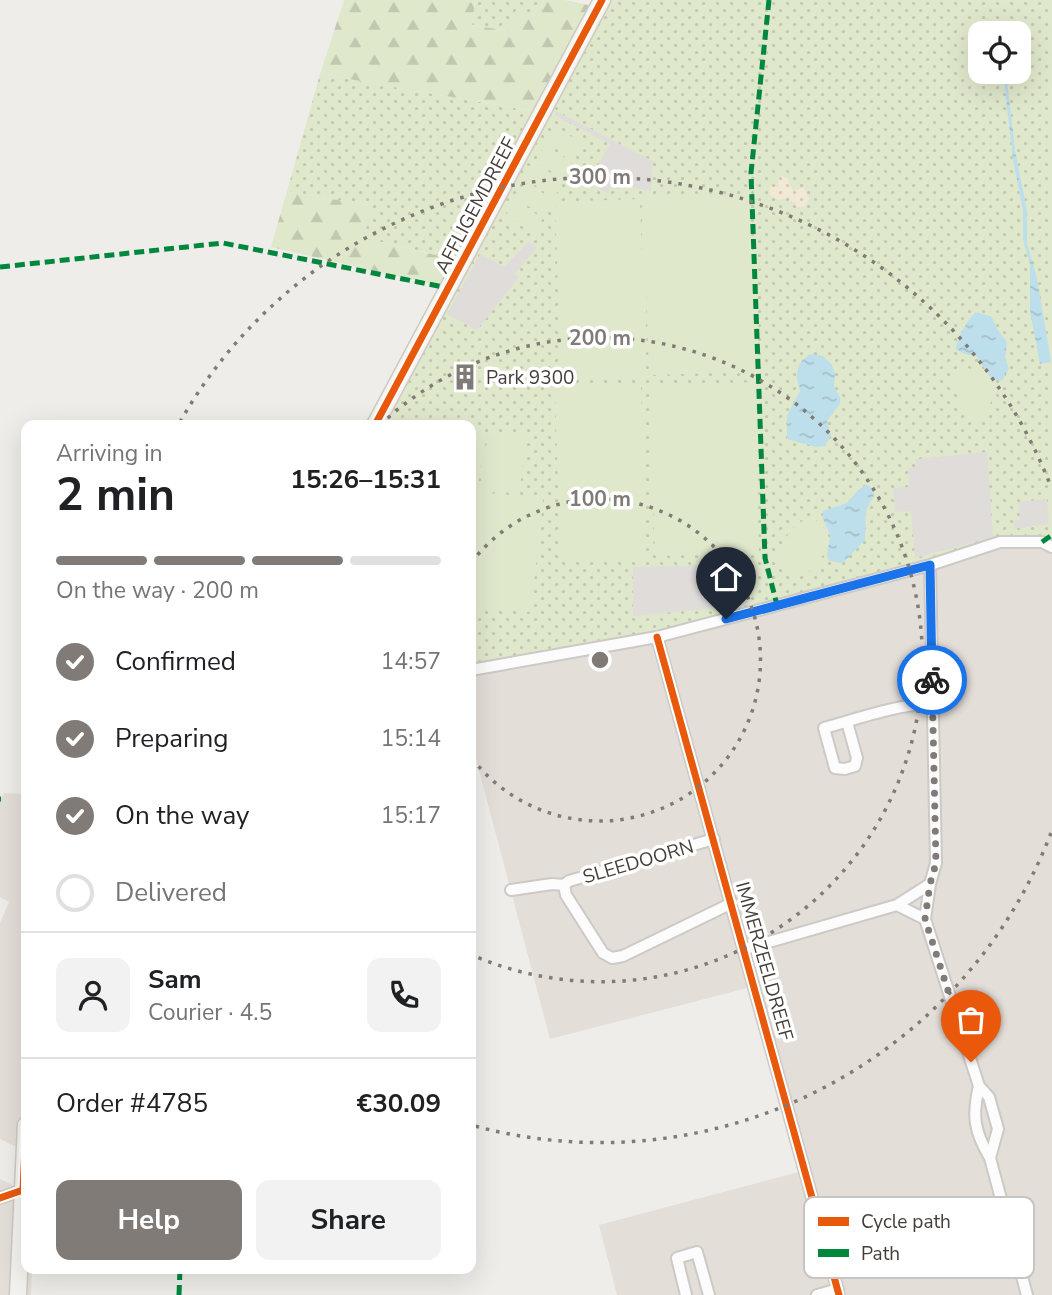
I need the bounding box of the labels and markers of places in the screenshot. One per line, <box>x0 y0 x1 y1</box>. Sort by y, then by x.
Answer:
building icon: Park 9300 <box>450 362 480 392</box>
place label: Park 9300 <box>486 365 574 391</box>
pin <box>696 547 756 619</box>
centre of rings <box>588 648 612 672</box>
pin <box>941 990 1001 1062</box>

